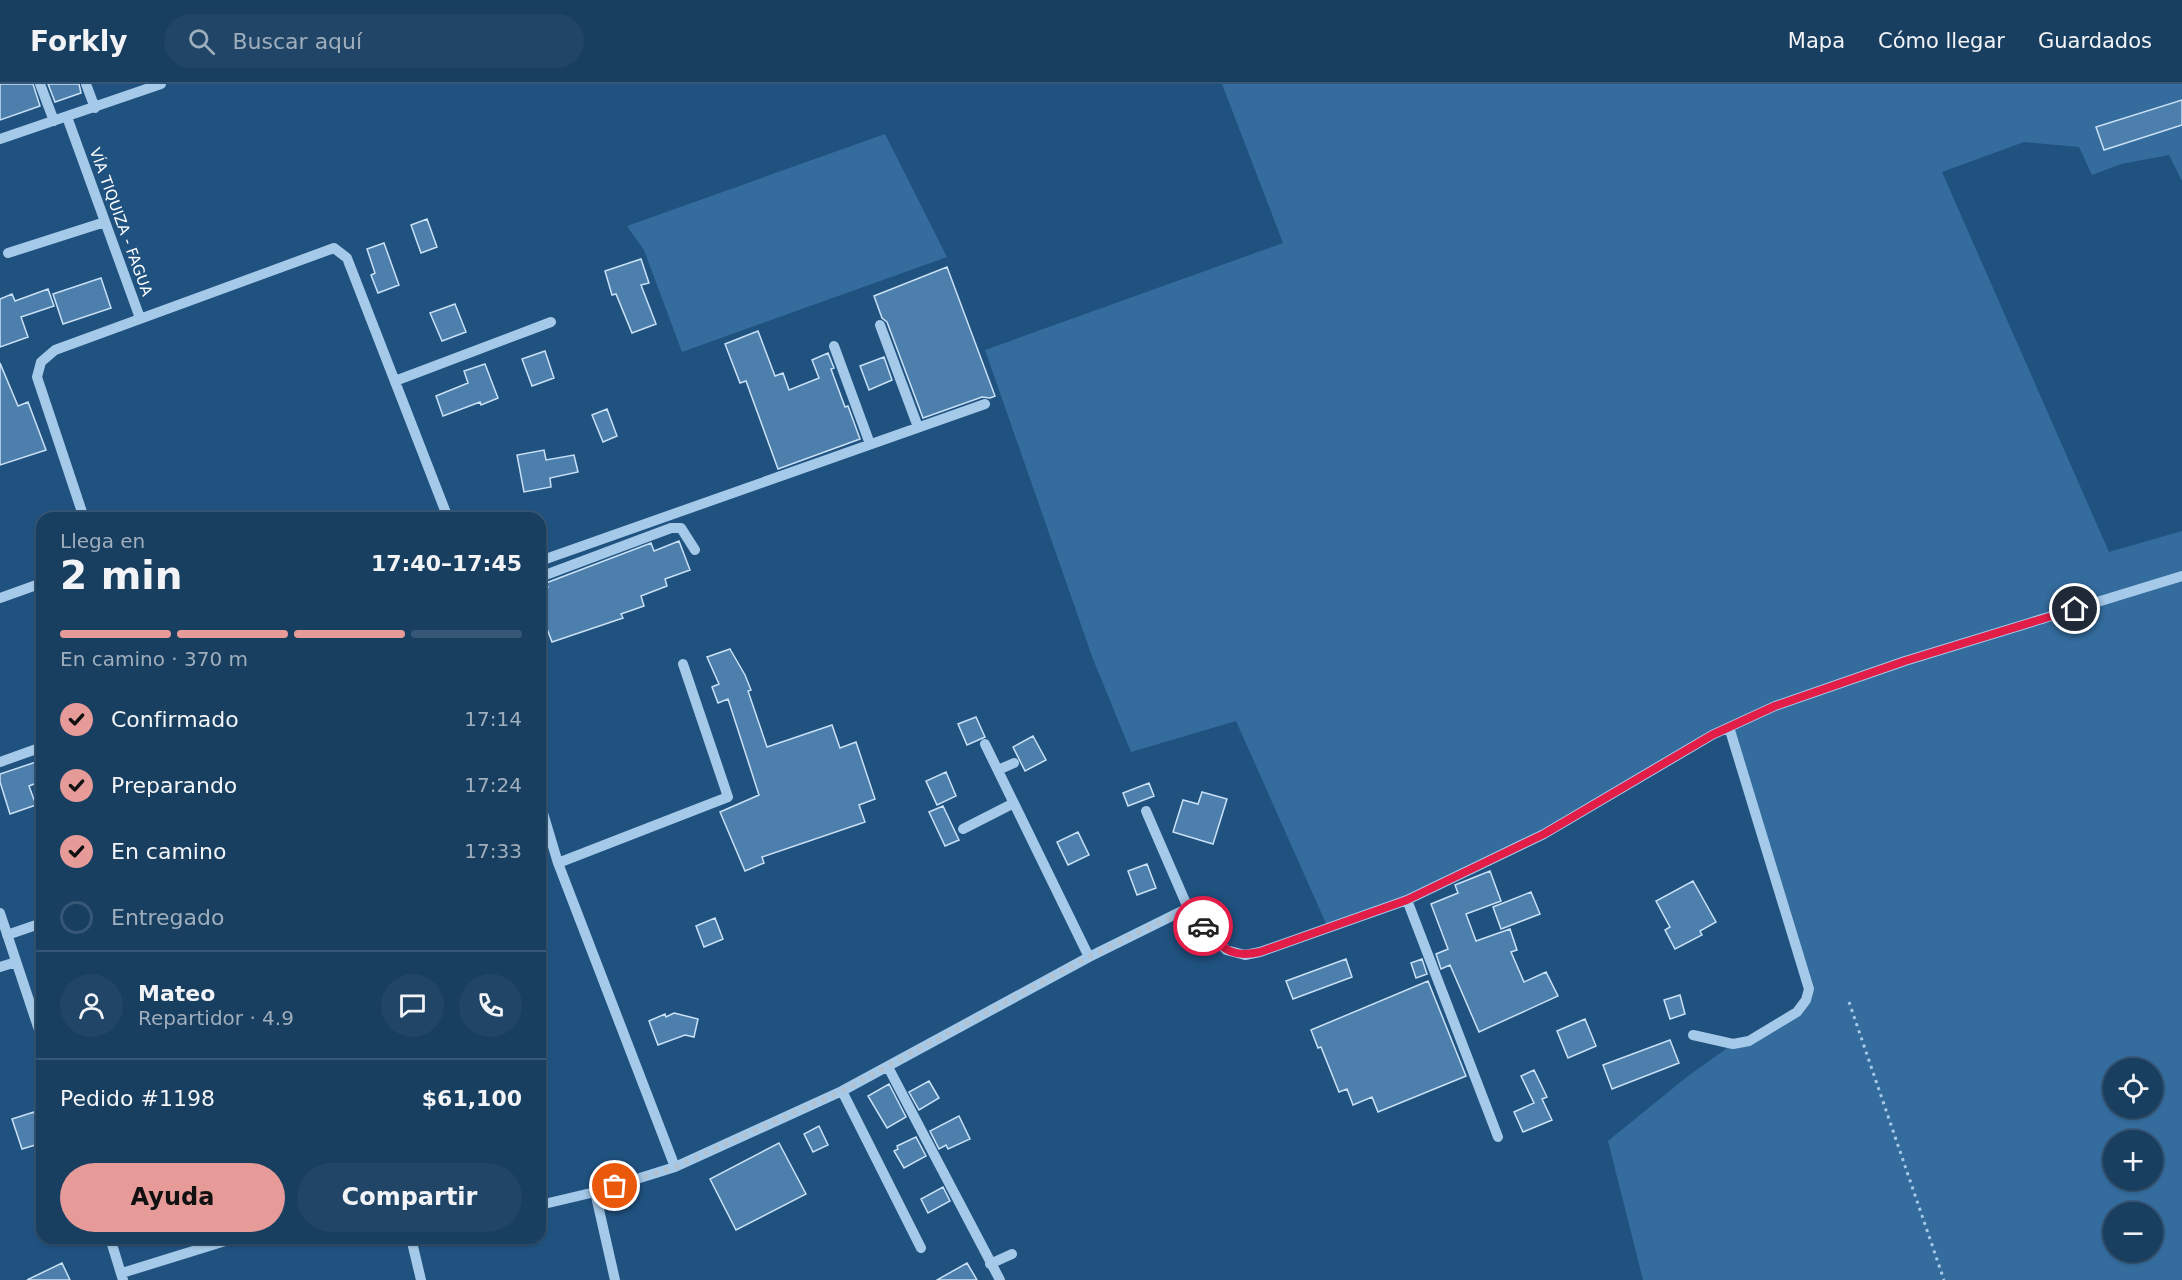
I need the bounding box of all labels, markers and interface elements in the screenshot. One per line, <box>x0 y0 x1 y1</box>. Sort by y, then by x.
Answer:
search box <box>164 14 584 68</box>
text: Forkly <box>30 25 128 58</box>
icon: search <box>185 25 218 58</box>
text: Buscar aquí <box>233 29 362 54</box>
text: Mapa <box>1788 29 1845 53</box>
text: Cómo llegar <box>1878 29 2005 53</box>
text: Guardados <box>2038 29 2152 53</box>
street label: VÍA TIQUIZA - FAGUA <box>86 145 157 299</box>
text: Llega en <box>60 529 145 553</box>
text: 17:40–17:45 <box>371 551 522 576</box>
text: 2 min <box>60 553 182 598</box>
pin <box>2049 583 2100 634</box>
icon: home <box>2058 592 2091 625</box>
text: En camino · 370 m <box>60 647 248 671</box>
icon: check <box>60 703 93 736</box>
text: Confirmado <box>111 707 239 732</box>
text: 17:14 <box>464 707 522 731</box>
icon: check <box>60 769 93 802</box>
text: Preparando <box>111 773 237 798</box>
text: 17:24 <box>464 773 522 797</box>
icon: check <box>60 835 93 868</box>
text: En camino <box>111 839 226 864</box>
text: 17:33 <box>464 839 522 863</box>
courier <box>1173 896 1233 956</box>
text: Entregado <box>111 905 224 930</box>
icon: car <box>1187 910 1220 943</box>
button: person <box>60 974 123 1037</box>
button: chat <box>381 974 444 1037</box>
button: phone <box>459 974 522 1037</box>
text: Mateo <box>138 981 215 1006</box>
text: Repartidor · 4.9 <box>138 1006 294 1030</box>
map controls <box>2103 1058 2163 1262</box>
button: locate <box>2103 1058 2163 1118</box>
text: Pedido #1198 <box>60 1086 215 1111</box>
text: $61,100 <box>422 1086 522 1111</box>
button: + <box>2103 1130 2163 1190</box>
pin <box>589 1160 640 1211</box>
button: Ayuda <box>60 1163 285 1232</box>
button: Compartir <box>297 1163 522 1232</box>
icon: bag <box>598 1169 631 1202</box>
button: − <box>2103 1202 2163 1262</box>

